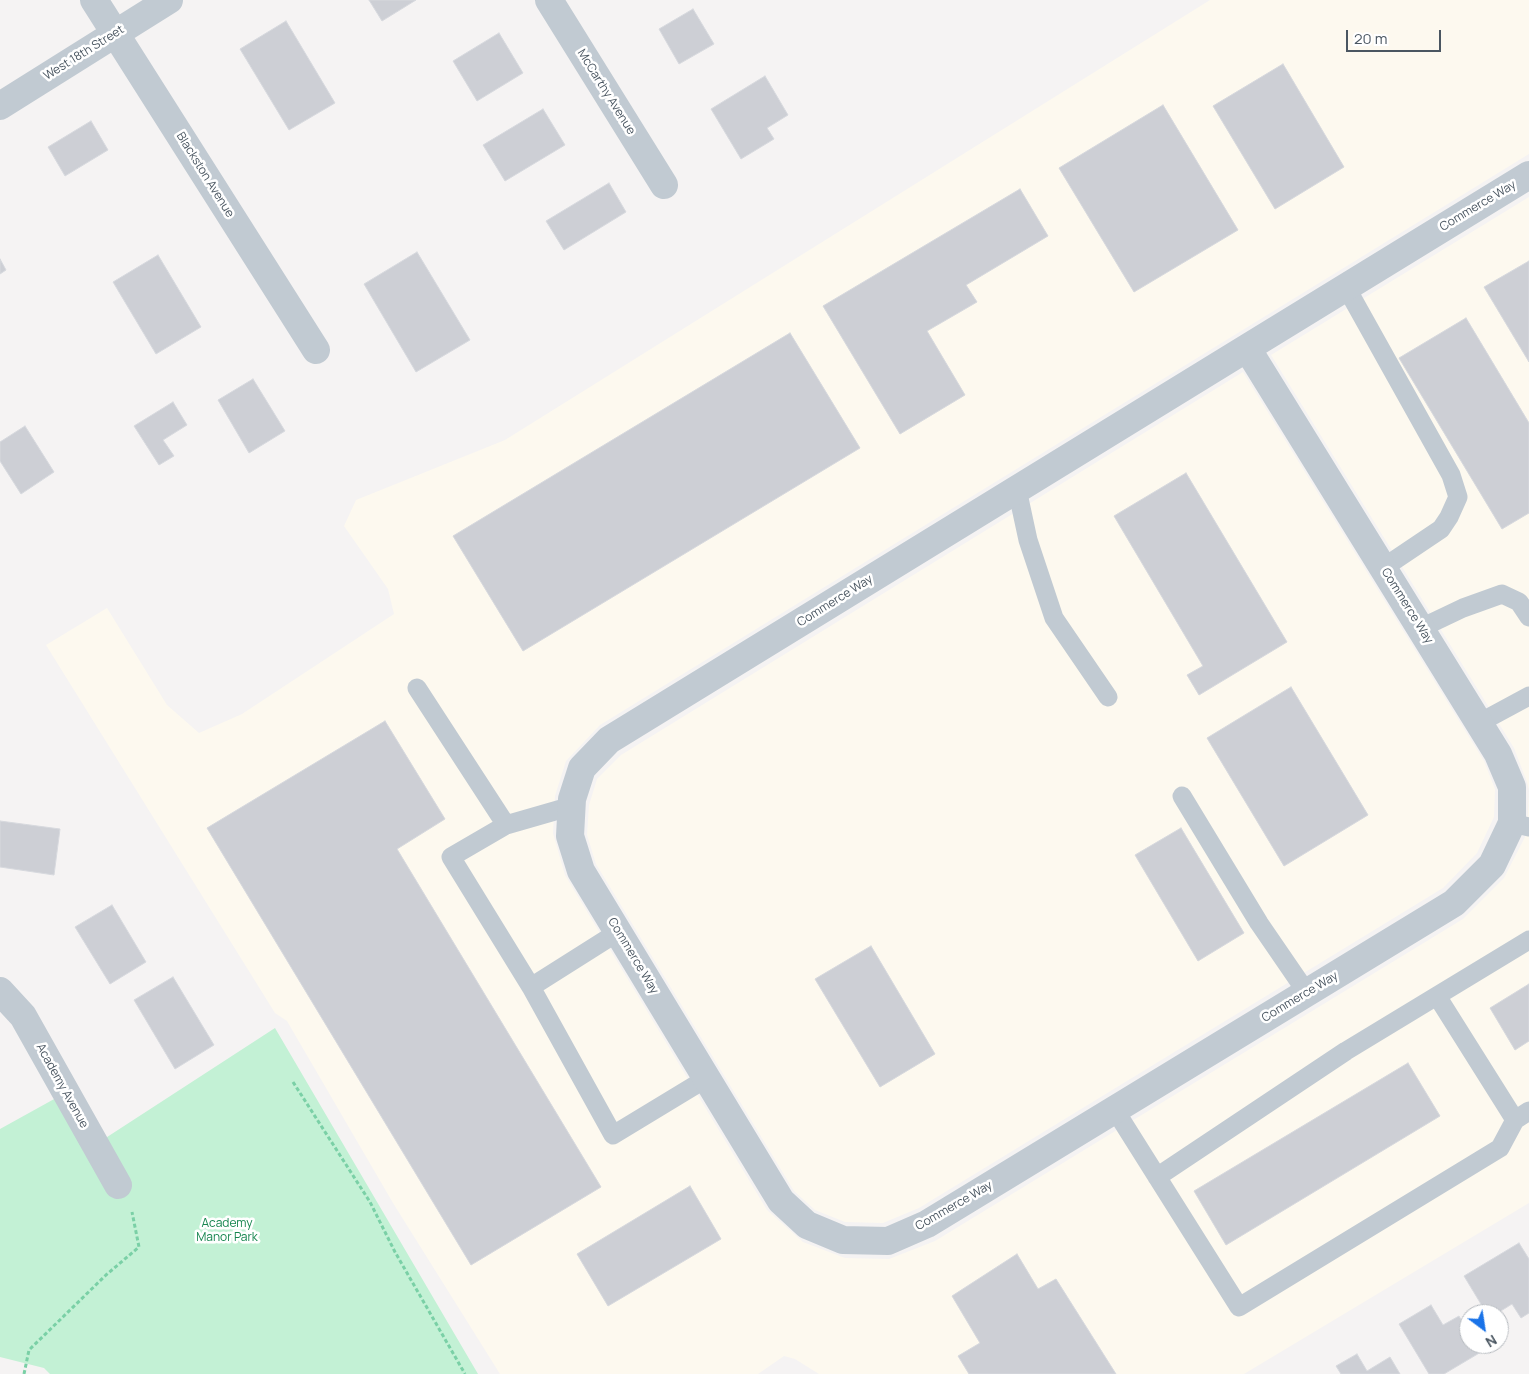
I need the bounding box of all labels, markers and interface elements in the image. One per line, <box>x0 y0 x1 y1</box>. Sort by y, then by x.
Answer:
scale bar <box>1349 20 1444 52</box>
street label: West 18th Street <box>41 22 127 84</box>
text: 20 m <box>1354 28 1387 49</box>
street label: McCarthy Avenue <box>574 47 638 137</box>
street label: Blackston Avenue <box>173 130 237 220</box>
street label: Commerce Way <box>1437 178 1519 234</box>
street label: Commerce Way <box>1378 566 1436 646</box>
street label: Commerce Way <box>795 572 875 630</box>
street label: Commerce Way <box>605 915 661 997</box>
street label: Commerce Way <box>1259 969 1341 1025</box>
street label: Academy Avenue <box>33 1041 91 1131</box>
street label: Commerce Way <box>913 1178 995 1234</box>
park label: Academy Manor Park <box>196 1217 258 1245</box>
north arrow <box>1459 1304 1509 1354</box>
text: N <box>1482 1331 1501 1352</box>

